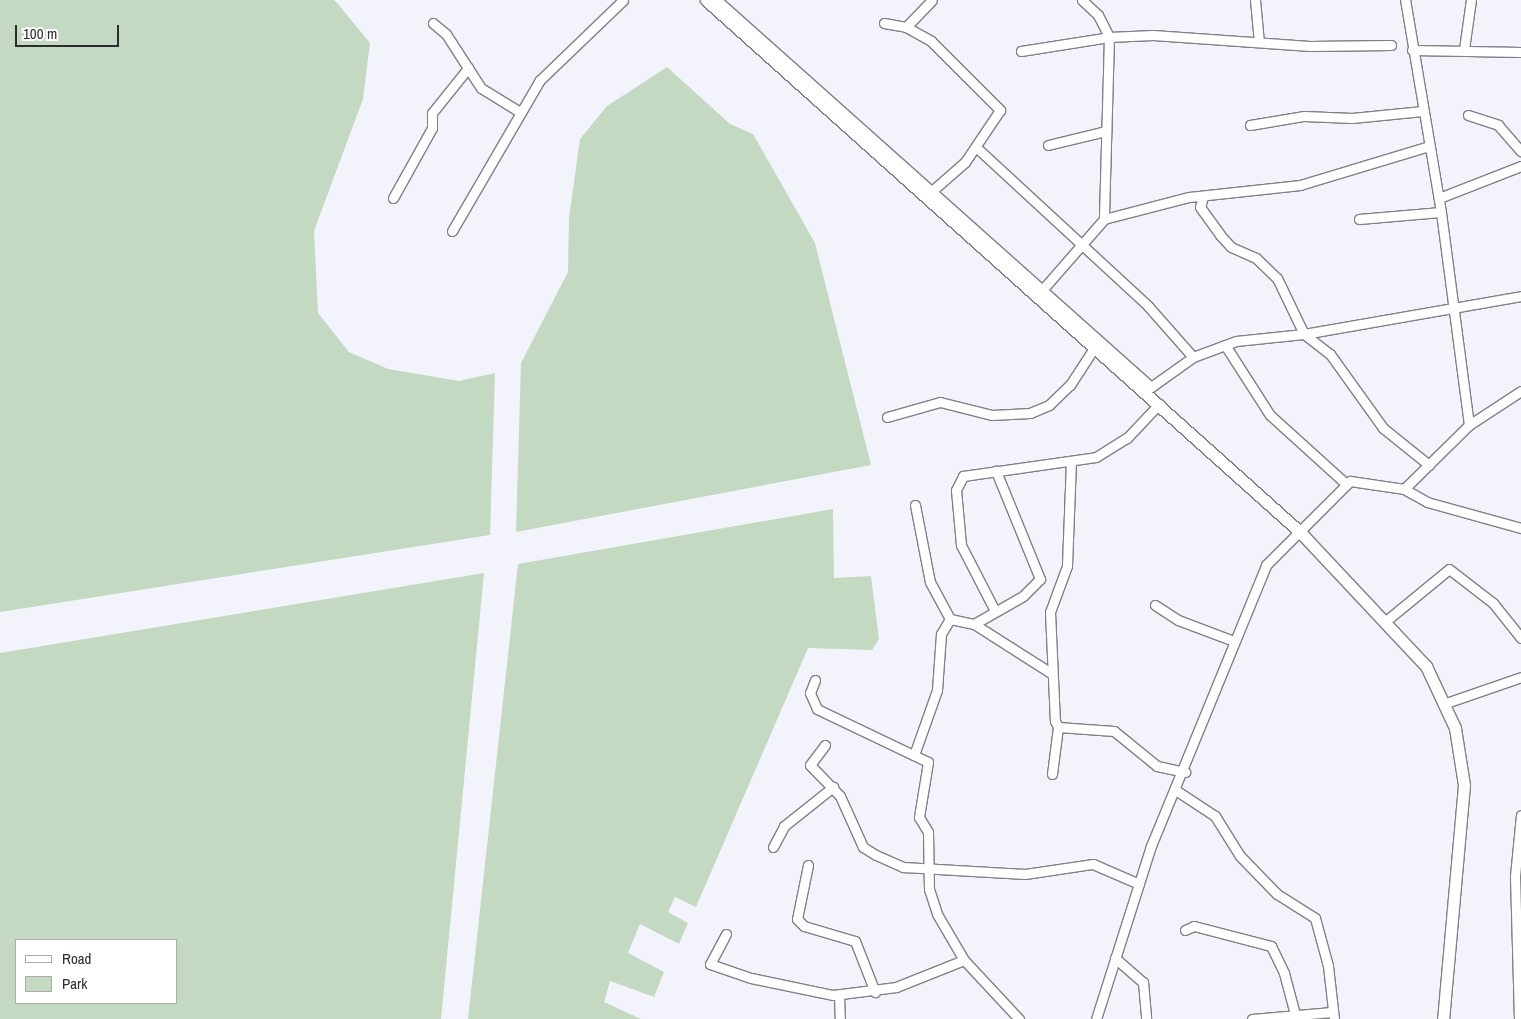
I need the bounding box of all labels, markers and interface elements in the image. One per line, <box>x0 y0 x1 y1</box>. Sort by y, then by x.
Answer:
scale bar <box>18 15 121 47</box>
text: 100 m <box>23 23 57 44</box>
legend <box>15 939 178 1004</box>
text: Road <box>62 948 91 969</box>
text: Park <box>62 973 87 994</box>

